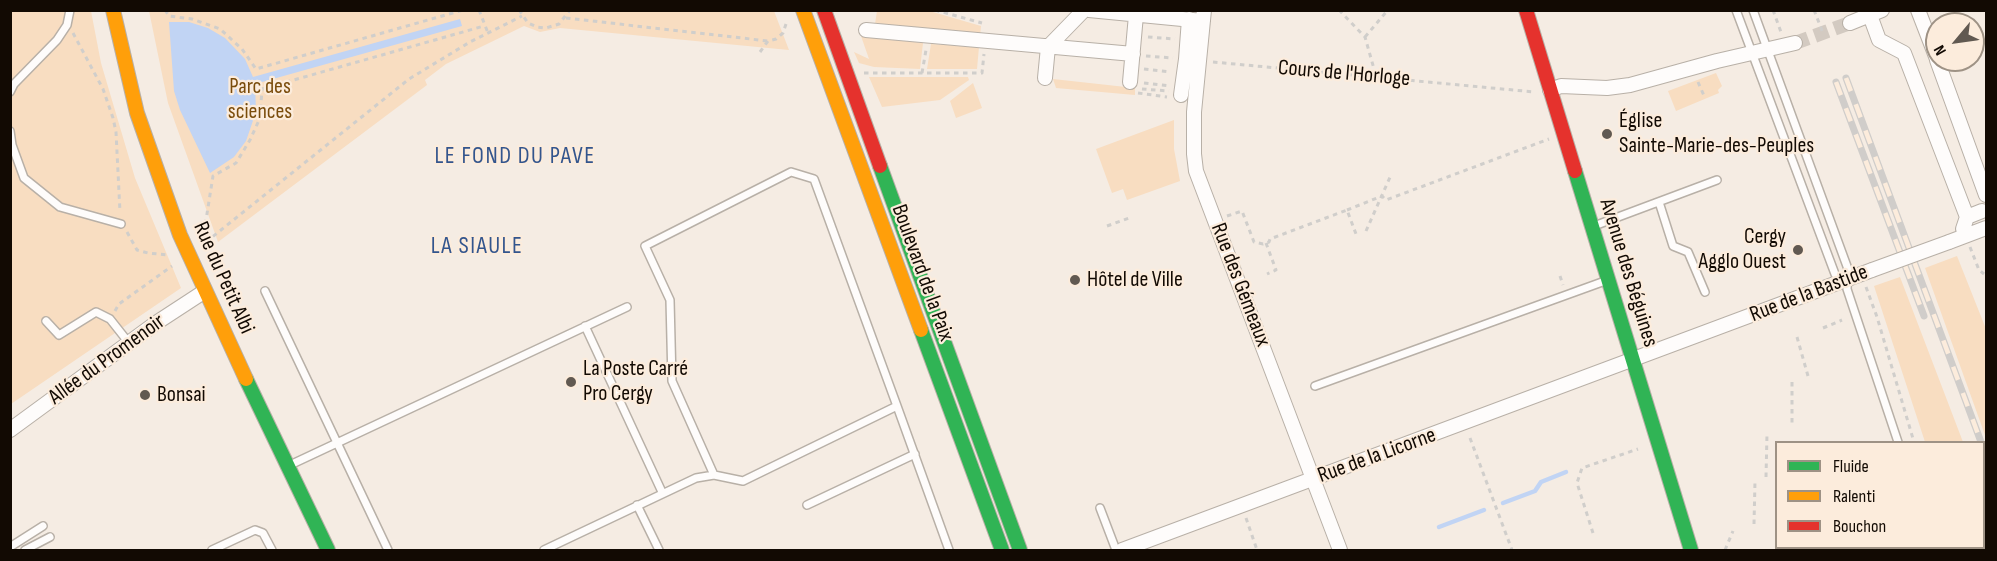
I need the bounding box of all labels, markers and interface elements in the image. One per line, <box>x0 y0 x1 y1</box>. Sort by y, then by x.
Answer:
north arrow <box>1925 12 1985 72</box>
text: N <box>1930 42 1951 58</box>
street label: Cours de l'Horloge <box>1277 55 1411 93</box>
park label: Parc des sciences <box>228 74 292 125</box>
place label: Église Sainte-Marie-des-Peuples <box>1619 108 1814 160</box>
marker: Église Sainte-Marie-des-Peuples <box>1600 127 1614 141</box>
district label: LE FOND DU PAVE <box>434 143 596 171</box>
street label: Avenue des Béguines <box>1593 196 1663 350</box>
street label: Boulevard de la Paix <box>885 201 959 345</box>
street label: Rue du Petit Albi <box>187 218 259 338</box>
street label: Rue des Gémeaux <box>1204 220 1276 350</box>
place label: Cergy Agglo Ouest <box>1699 224 1786 276</box>
district label: LA SIAULE <box>431 233 523 261</box>
marker: Cergy Agglo Ouest <box>1791 243 1805 257</box>
street label: Rue de la Bastide <box>1746 259 1872 329</box>
place label: Hôtel de Ville <box>1087 267 1183 293</box>
marker: Hôtel de Ville <box>1068 273 1082 287</box>
street label: Allée du Promenoir <box>44 309 170 411</box>
place label: La Poste Carré Pro Cergy <box>583 356 688 408</box>
marker: La Poste Carré Pro Cergy <box>564 375 578 389</box>
place label: Bonsai <box>157 382 206 408</box>
marker: Bonsai <box>138 388 152 402</box>
street label: Rue de la Licorne <box>1314 422 1440 490</box>
legend <box>1775 441 1985 549</box>
text: Fluide <box>1833 456 1869 477</box>
text: Ralenti <box>1833 486 1875 507</box>
text: Bouchon <box>1833 516 1886 537</box>

